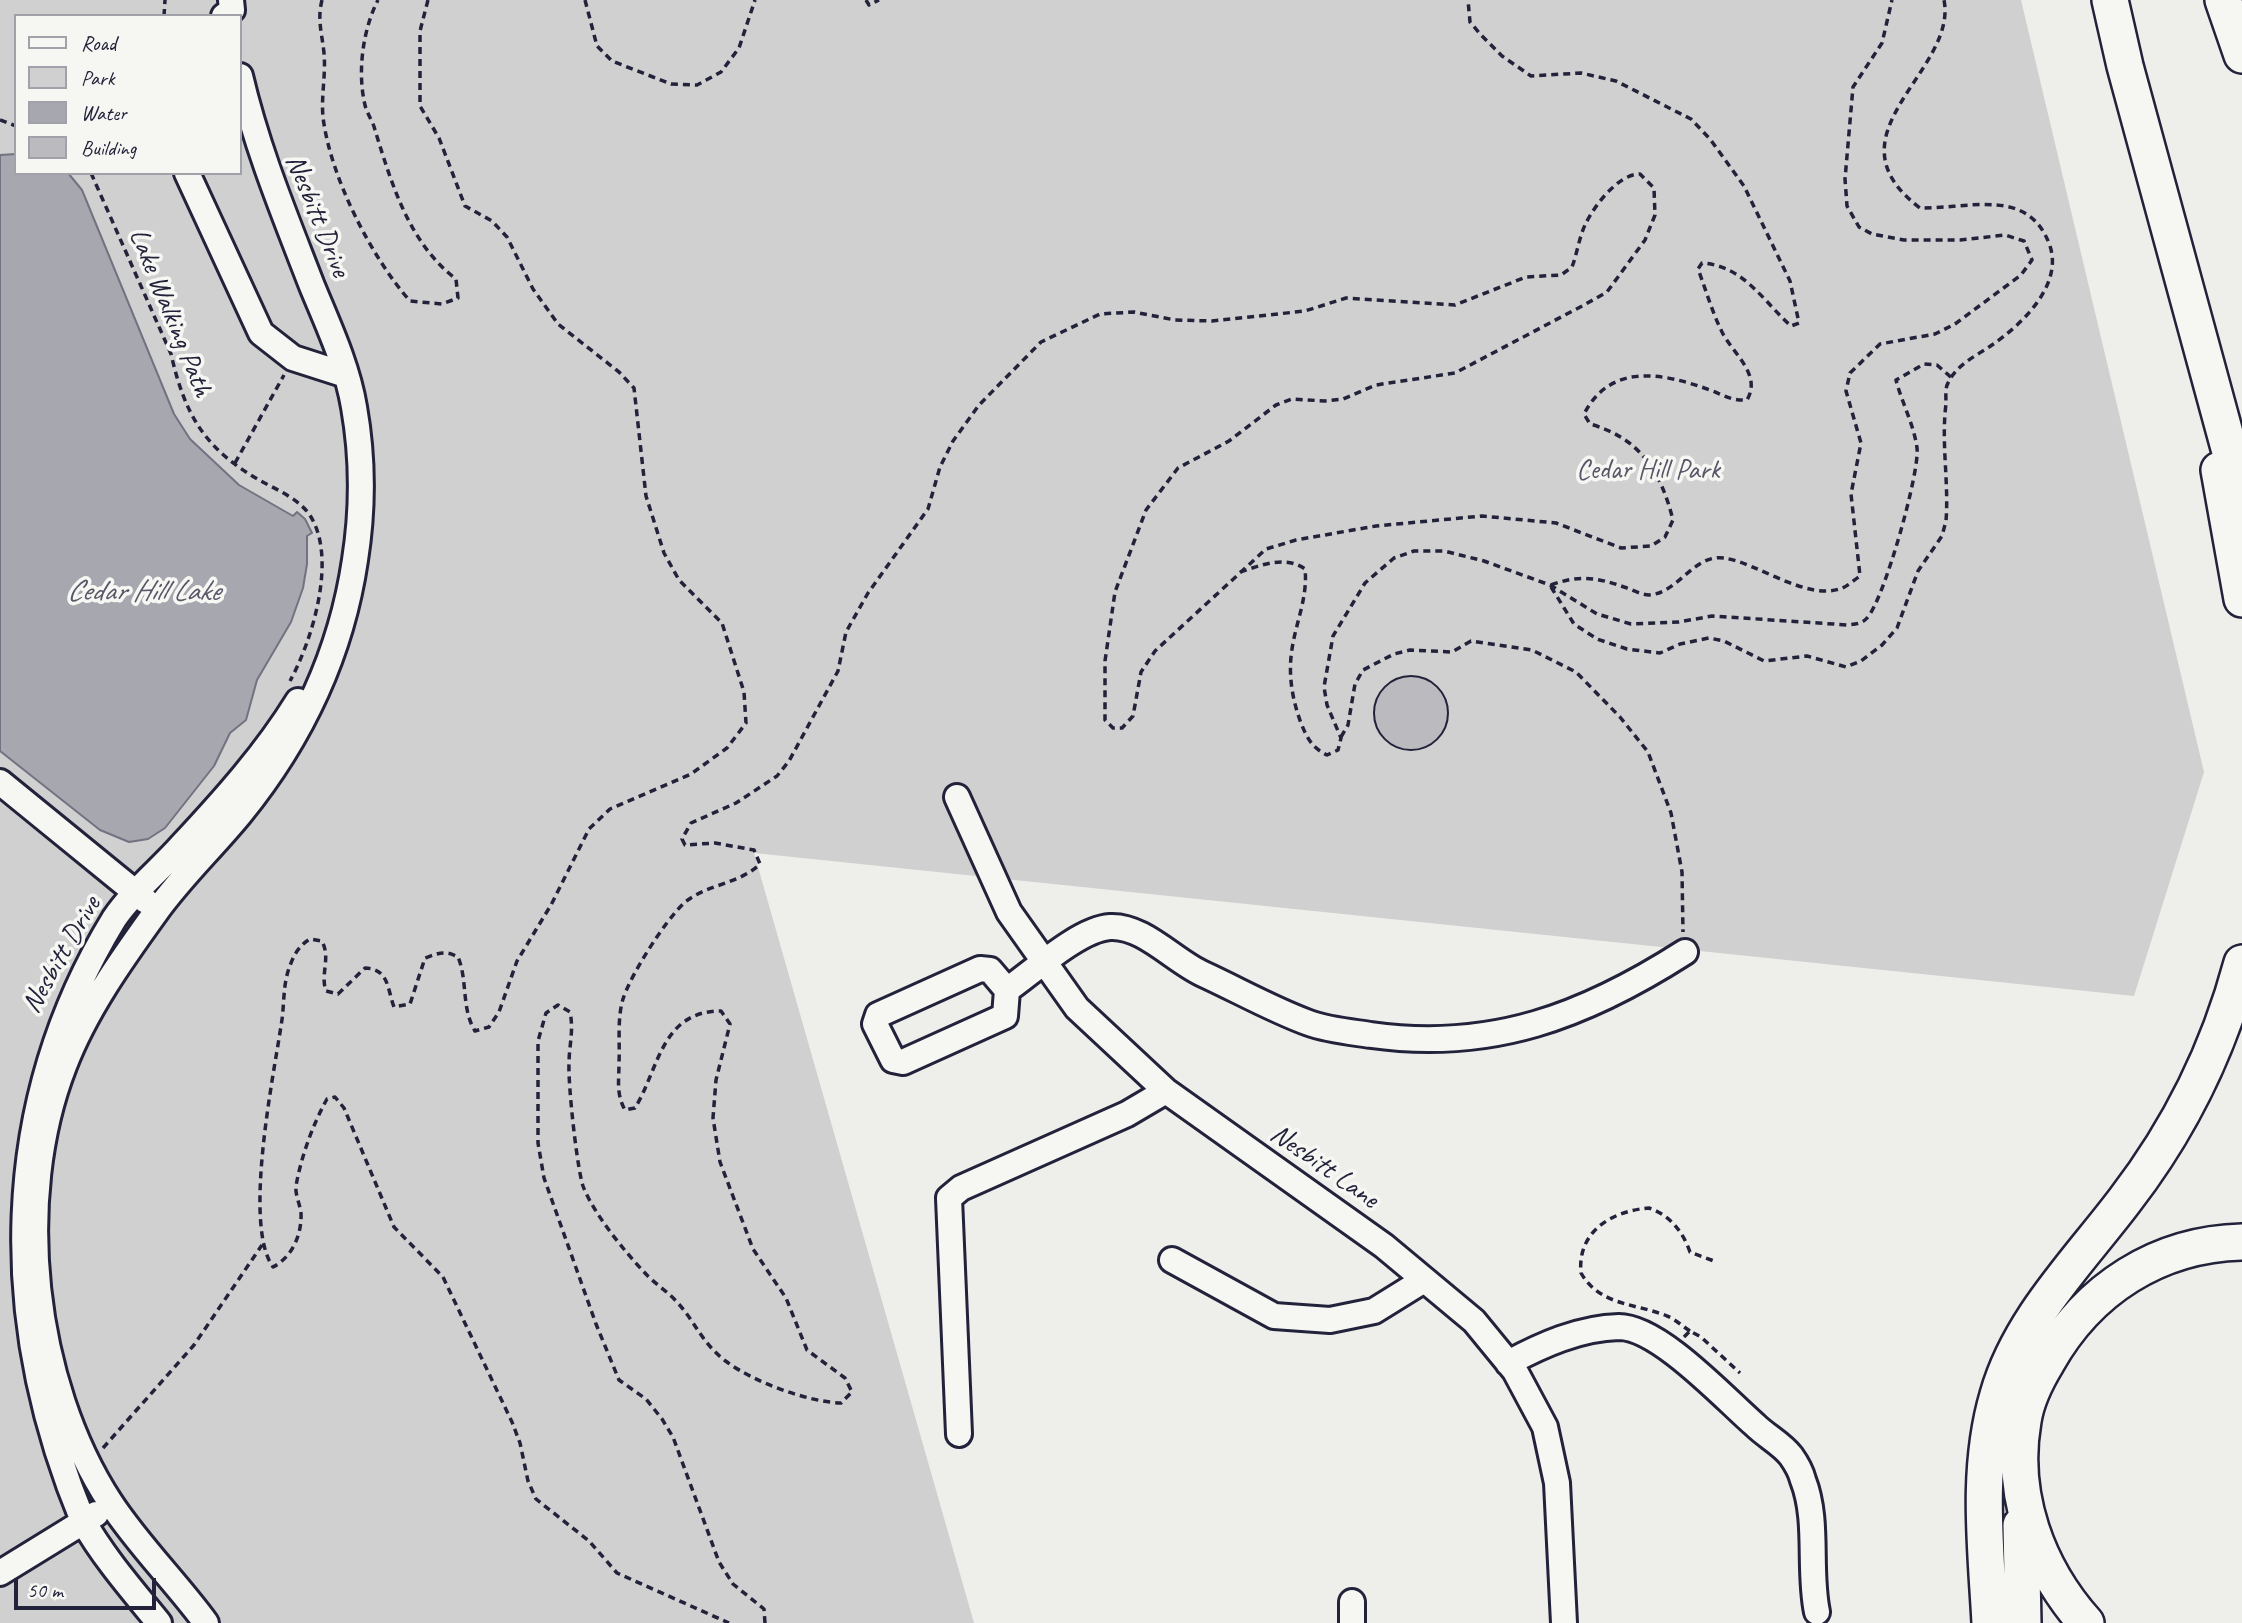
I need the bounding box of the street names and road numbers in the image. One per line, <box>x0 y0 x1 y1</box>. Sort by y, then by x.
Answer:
street label: Nesbitt Drive <box>277 150 357 282</box>
street label: Lake Walking Path <box>121 224 219 402</box>
street label: Nesbitt Drive <box>15 891 109 1019</box>
street label: Nesbitt Lane <box>1263 1118 1385 1216</box>

